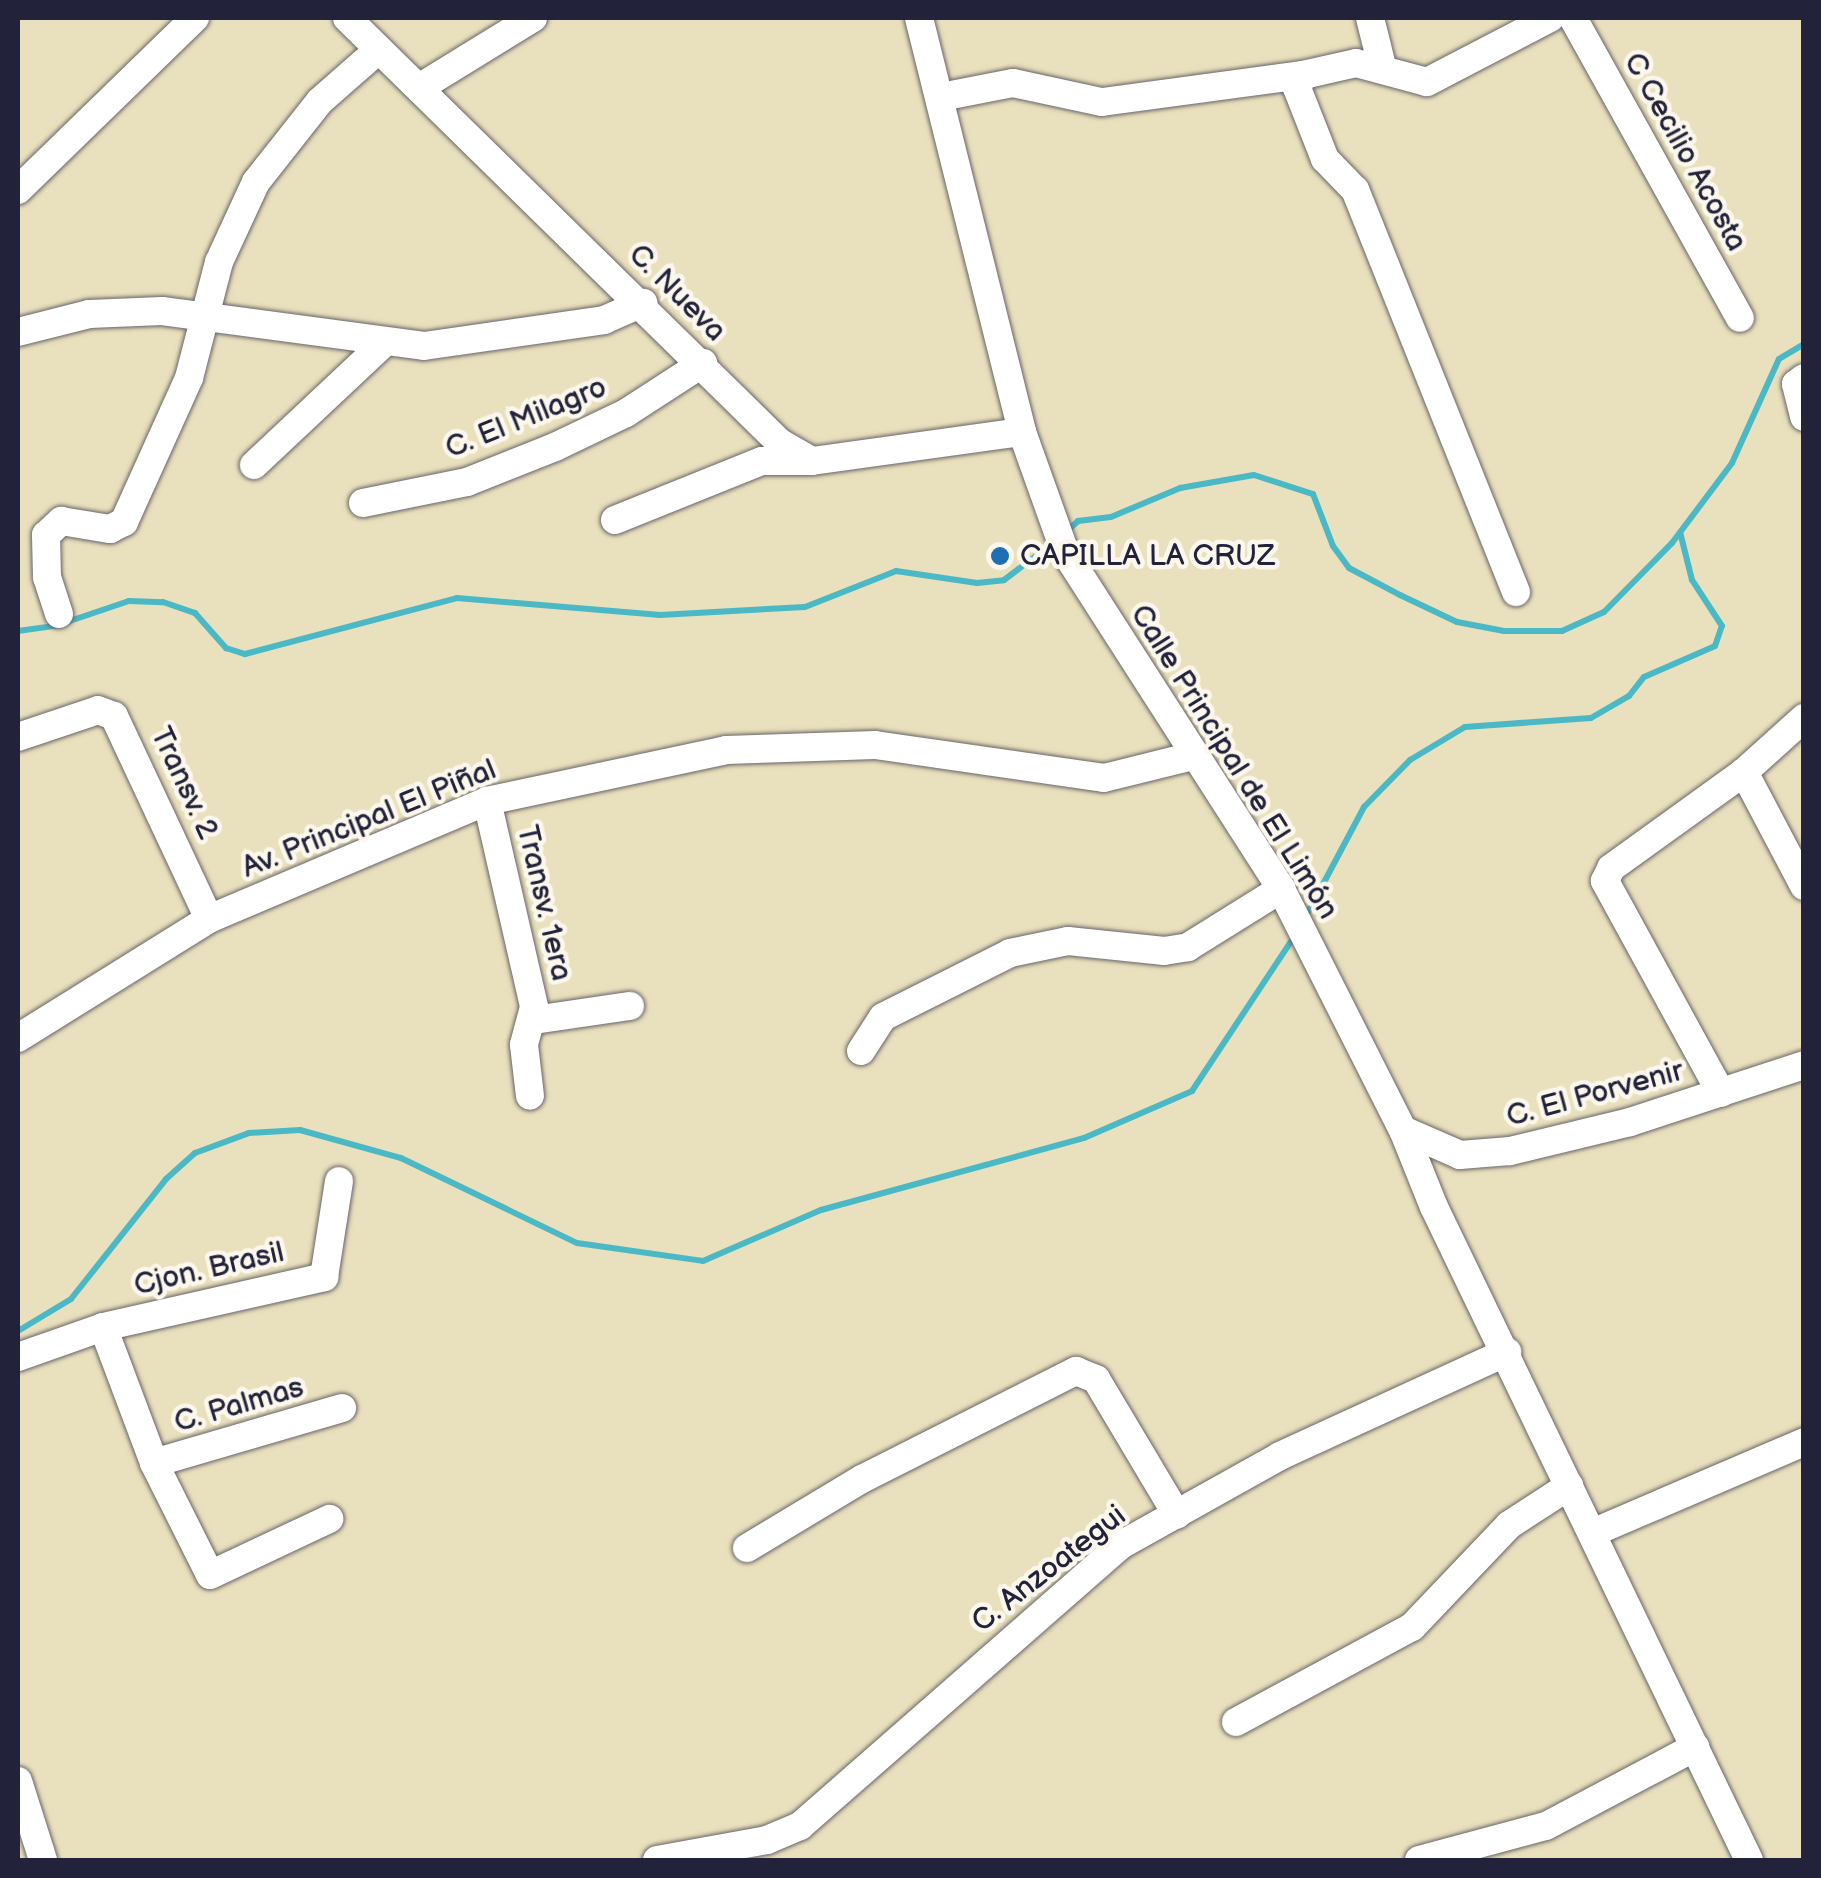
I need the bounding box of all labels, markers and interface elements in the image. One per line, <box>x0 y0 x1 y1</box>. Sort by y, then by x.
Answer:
street label: C Cecilio Acosta <box>1616 47 1754 257</box>
street label: C. Nueva <box>621 237 733 349</box>
street label: C. El Milagro <box>440 369 612 467</box>
place label: CAPILLA LA CRUZ <box>1020 538 1275 574</box>
marker: CAPILLA LA CRUZ <box>989 545 1011 567</box>
street label: Calle Principal de El Limón <box>1122 598 1346 926</box>
street label: Transv. 2 <box>142 721 226 845</box>
street label: Av. Principal El Piñal <box>237 752 501 886</box>
street label: Transv. 1era <box>509 822 579 984</box>
street label: C. El Porvenir <box>1503 1053 1687 1135</box>
street label: Cjon. Brasil <box>131 1234 287 1304</box>
street label: C. Palmas <box>170 1369 308 1441</box>
street label: C. Anzoategui <box>965 1498 1133 1640</box>

